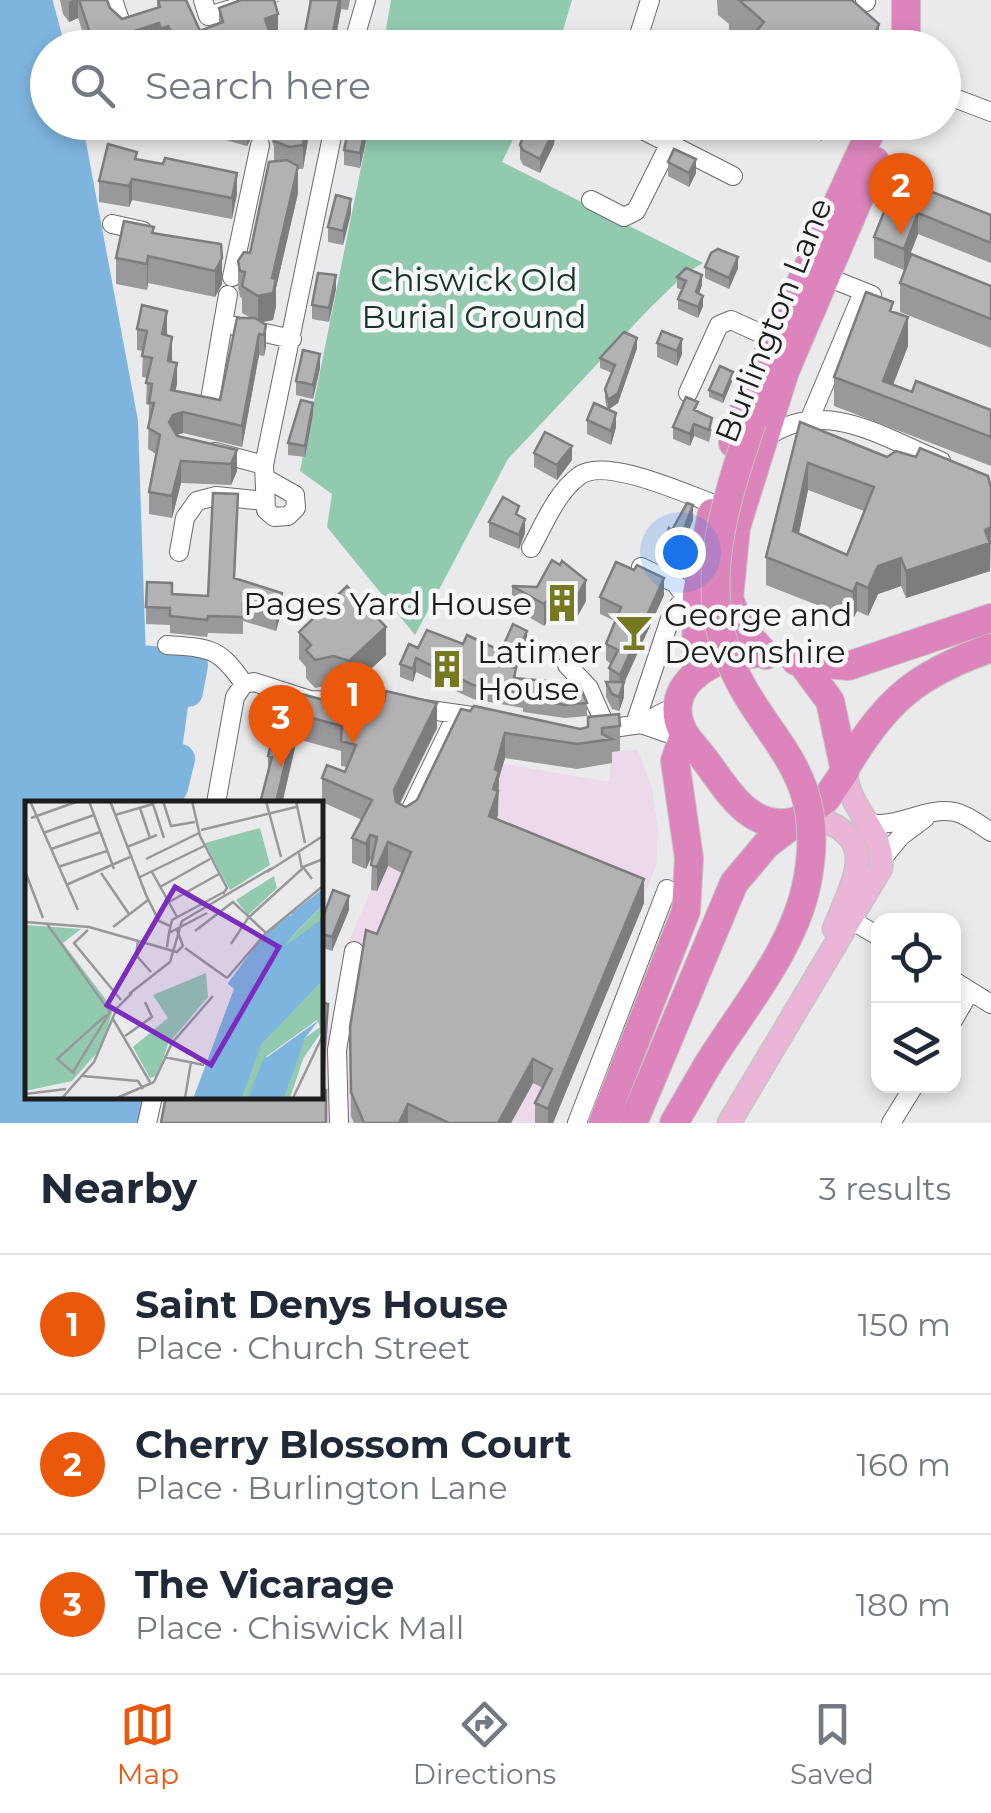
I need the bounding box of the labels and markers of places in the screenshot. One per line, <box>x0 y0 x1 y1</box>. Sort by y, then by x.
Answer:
pin: 2 <box>868 152 934 235</box>
building icon: Pages Yard House <box>541 582 583 624</box>
place label: Pages Yard House <box>243 584 532 623</box>
place label: George and Devonshire <box>664 595 852 671</box>
bar icon: George and Devonshire <box>613 611 655 653</box>
place label: Latimer House <box>477 632 602 708</box>
building icon: Latimer House <box>426 648 468 690</box>
pin: 1 <box>320 662 386 744</box>
pin: 3 <box>248 684 314 767</box>

